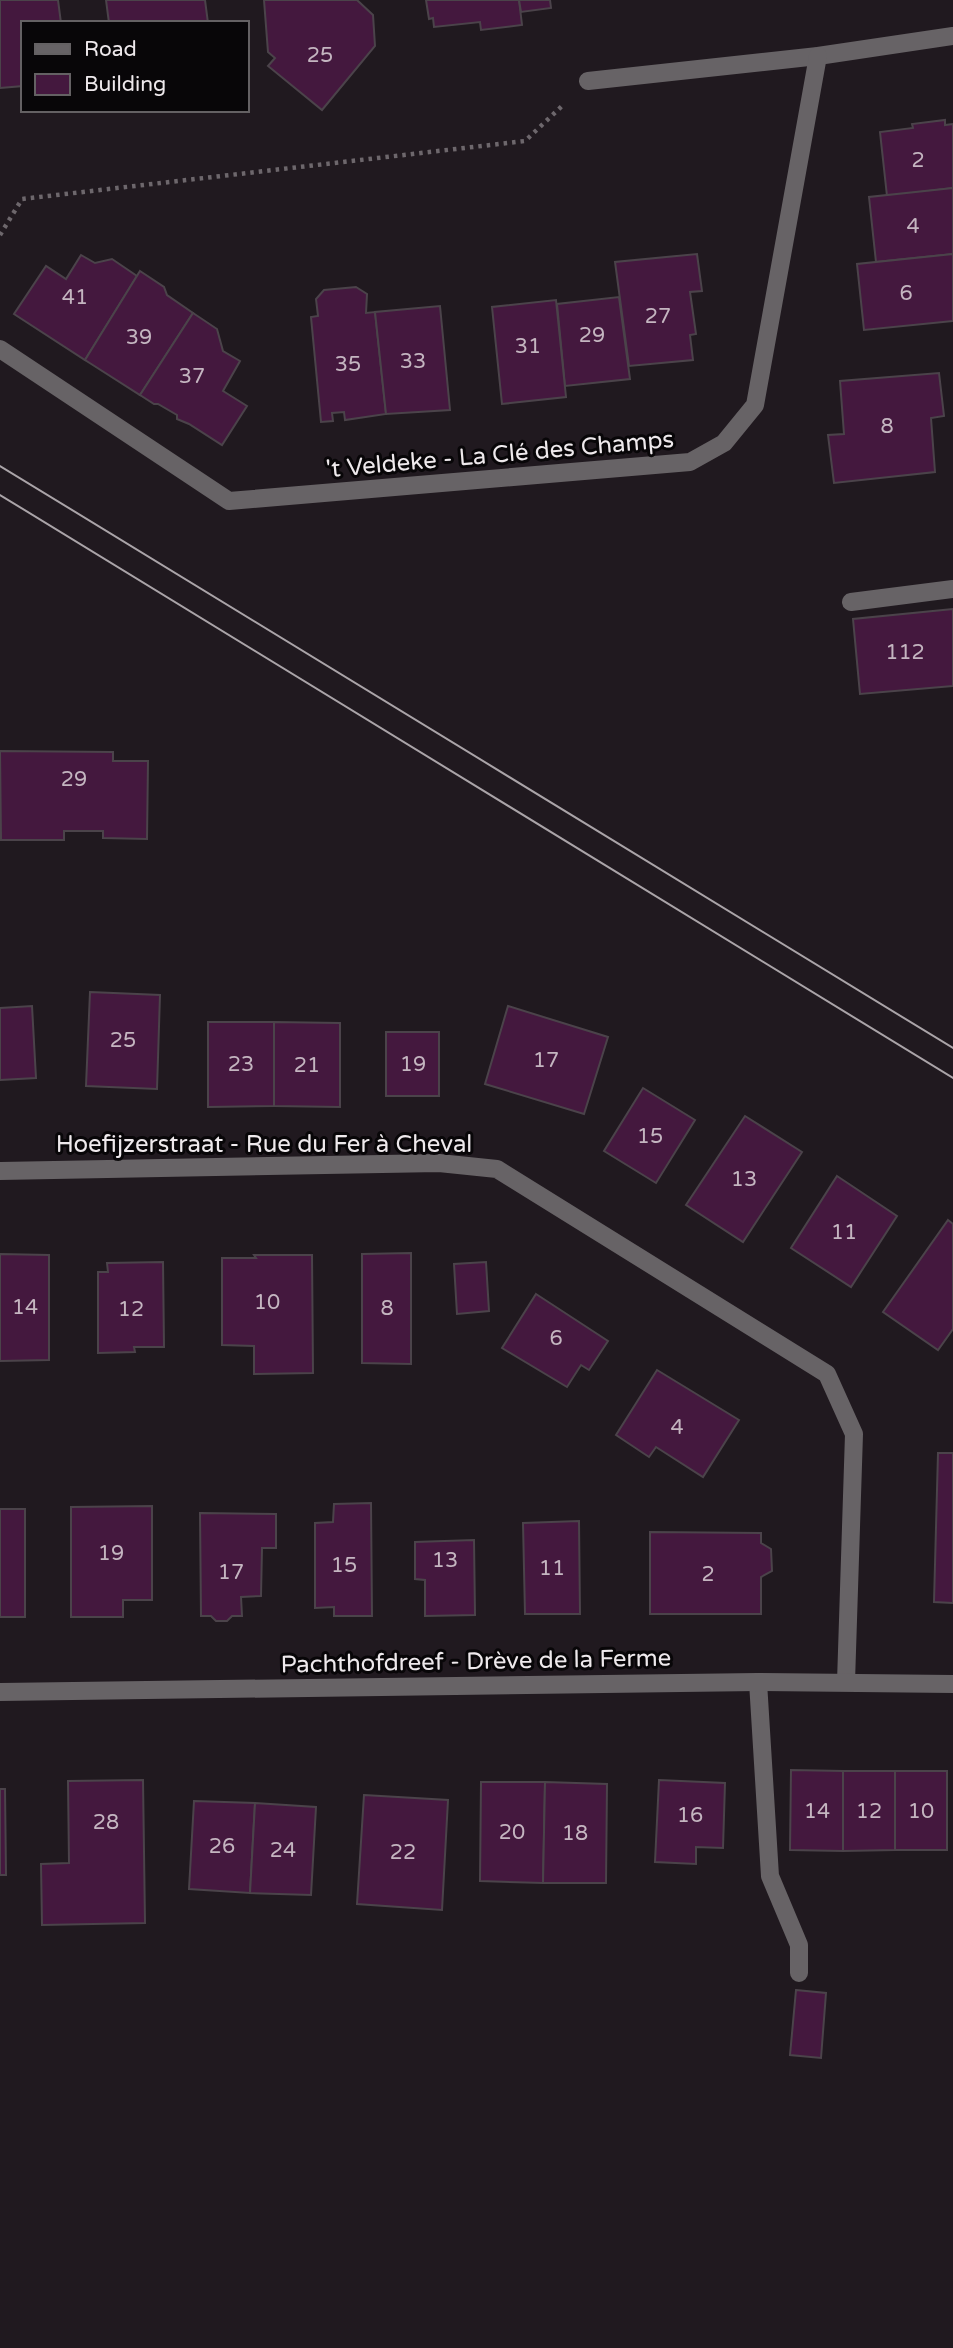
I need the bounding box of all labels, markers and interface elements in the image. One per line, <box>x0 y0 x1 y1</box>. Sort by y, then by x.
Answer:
legend <box>21 21 248 112</box>
text: Road <box>84 37 137 62</box>
house number: 25 <box>307 43 333 68</box>
text: Building <box>84 72 166 97</box>
house number: 2 <box>911 148 925 173</box>
house number: 4 <box>906 214 920 239</box>
house number: 6 <box>899 281 913 306</box>
house number: 41 <box>62 285 88 310</box>
house number: 27 <box>645 304 671 329</box>
house number: 29 <box>579 323 605 348</box>
house number: 39 <box>126 325 152 350</box>
house number: 31 <box>515 334 541 359</box>
house number: 33 <box>400 349 426 374</box>
house number: 35 <box>335 352 361 377</box>
house number: 37 <box>179 364 205 389</box>
house number: 8 <box>880 414 894 439</box>
street label: 't Veldeke - La Clé des Champs <box>325 425 675 484</box>
house number: 112 <box>885 640 925 665</box>
house number: 29 <box>61 767 87 792</box>
house number: 25 <box>110 1028 136 1053</box>
house number: 17 <box>533 1048 559 1073</box>
house number: 23 <box>228 1052 254 1077</box>
house number: 19 <box>400 1052 426 1077</box>
house number: 21 <box>294 1053 320 1078</box>
house number: 15 <box>637 1124 663 1149</box>
street label: Hoefijzerstraat - Rue du Fer à Cheval <box>56 1130 472 1159</box>
house number: 13 <box>731 1167 757 1192</box>
house number: 11 <box>831 1220 857 1245</box>
house number: 10 <box>254 1290 280 1315</box>
house number: 14 <box>12 1295 38 1320</box>
house number: 8 <box>380 1296 394 1321</box>
house number: 12 <box>118 1297 144 1322</box>
house number: 6 <box>549 1326 563 1351</box>
house number: 4 <box>670 1415 684 1440</box>
house number: 19 <box>98 1541 124 1566</box>
house number: 13 <box>432 1548 458 1573</box>
house number: 15 <box>331 1553 357 1578</box>
house number: 11 <box>539 1556 565 1581</box>
house number: 17 <box>218 1560 244 1585</box>
house number: 2 <box>701 1562 715 1587</box>
street label: Pachthofdreef - Drève de la Ferme <box>280 1644 672 1679</box>
house number: 14 <box>804 1799 830 1824</box>
house number: 12 <box>856 1799 882 1824</box>
house number: 10 <box>908 1799 934 1824</box>
house number: 16 <box>677 1803 703 1828</box>
house number: 28 <box>93 1810 119 1835</box>
house number: 20 <box>499 1820 525 1845</box>
house number: 18 <box>562 1821 588 1846</box>
house number: 26 <box>209 1834 235 1859</box>
house number: 24 <box>270 1838 296 1863</box>
house number: 22 <box>390 1840 416 1865</box>

